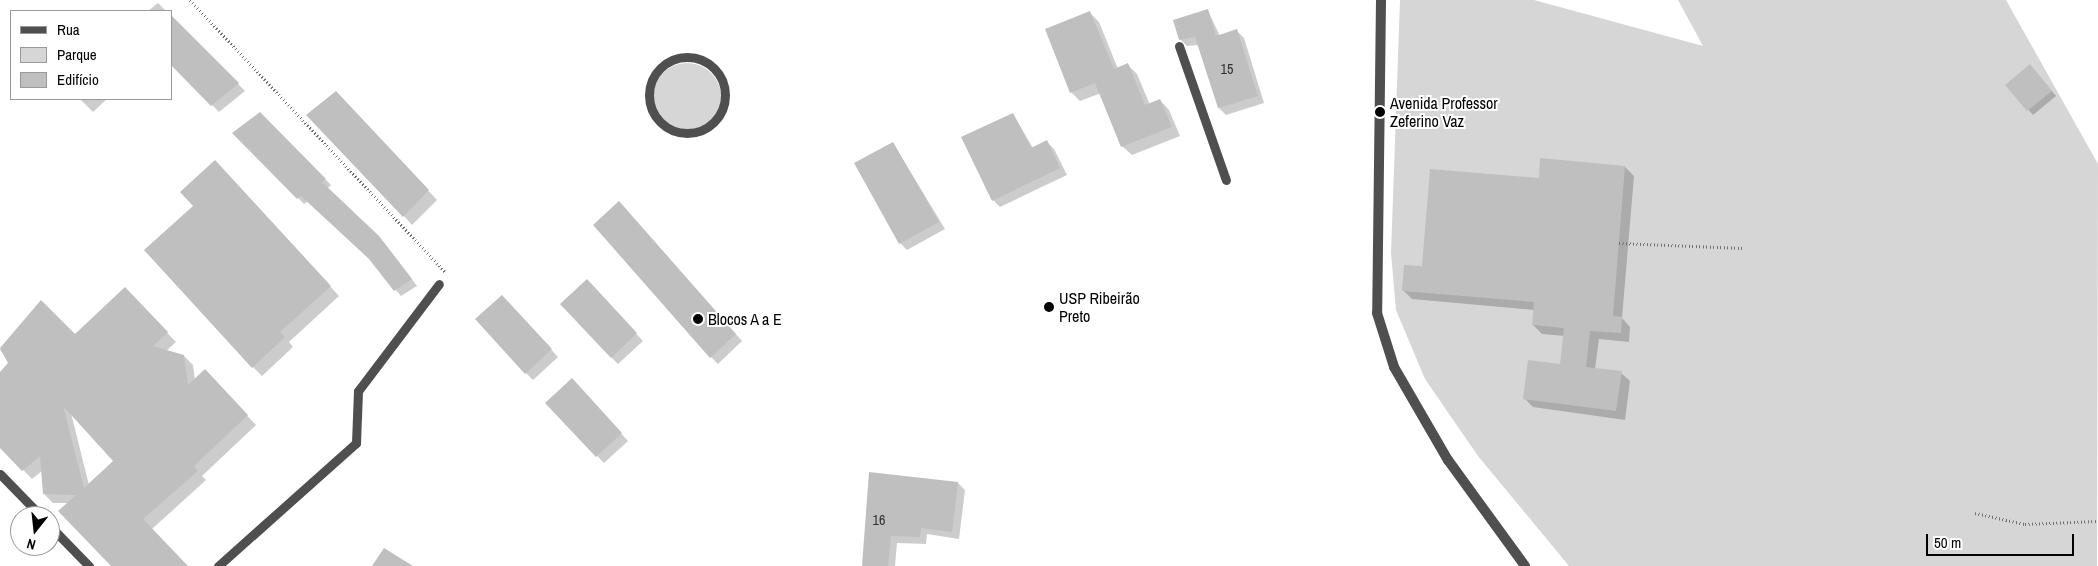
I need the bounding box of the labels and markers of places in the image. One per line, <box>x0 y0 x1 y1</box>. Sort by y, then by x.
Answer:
place label: Avenida Professor Zeferino Vaz <box>1390 93 1498 131</box>
marker: Avenida Professor Zeferino Vaz <box>1374 106 1386 118</box>
place label: USP Ribeirão Preto <box>1059 288 1140 326</box>
marker: USP Ribeirão Preto <box>1043 301 1055 313</box>
place label: Blocos A a E <box>708 309 783 329</box>
marker: Blocos A a E <box>692 313 704 325</box>

